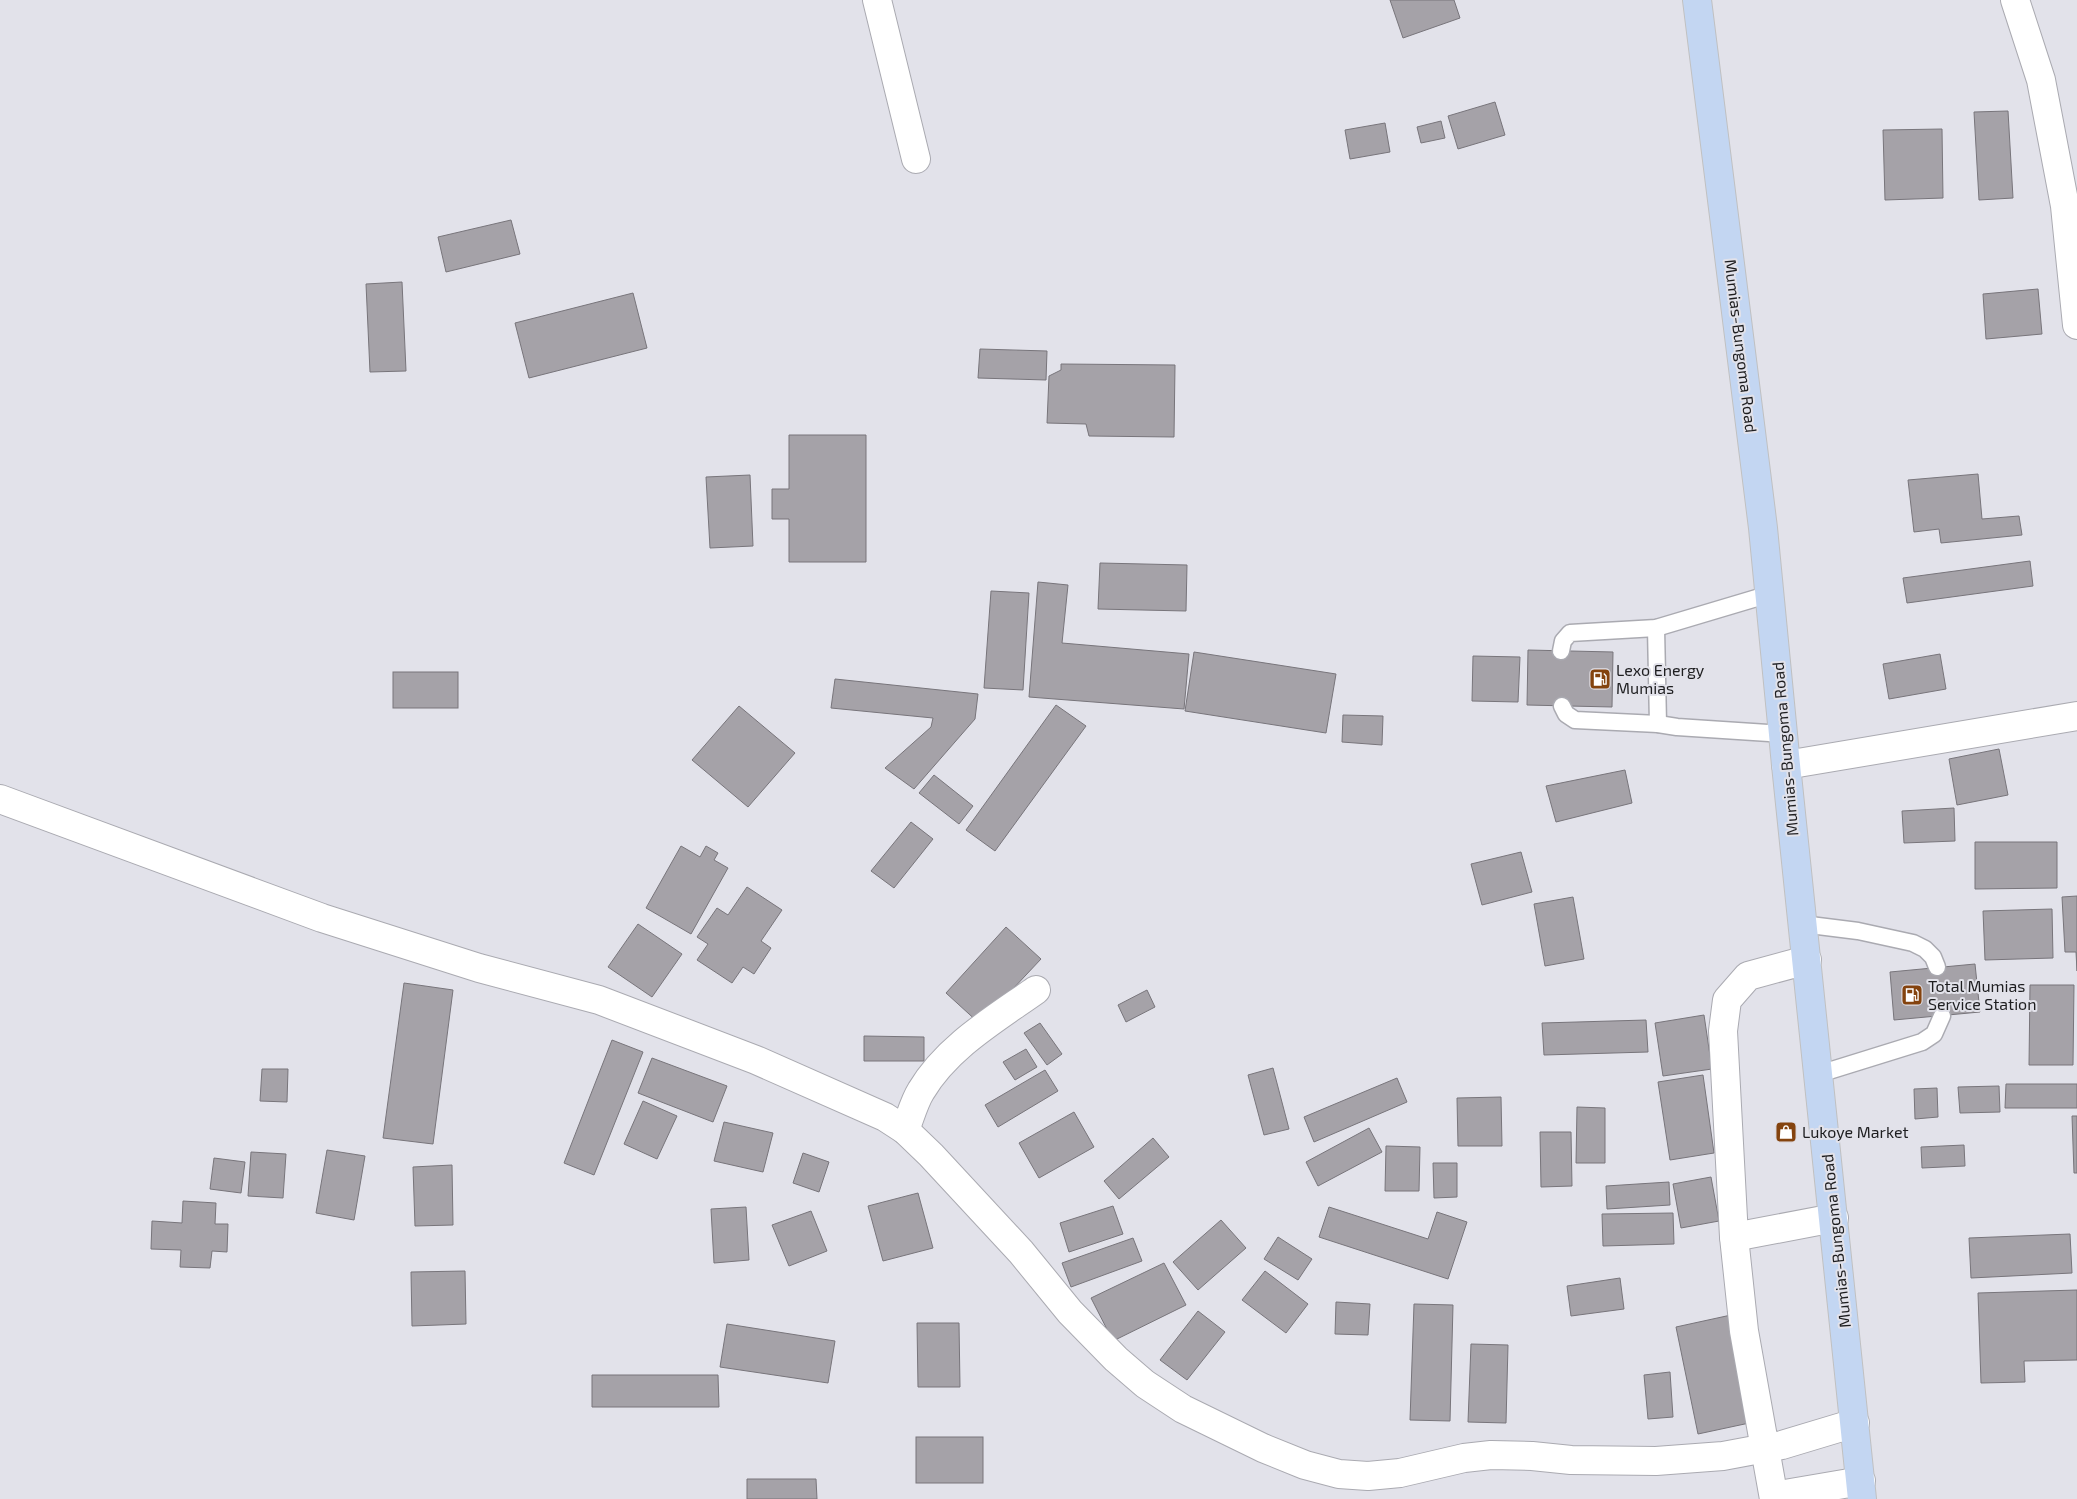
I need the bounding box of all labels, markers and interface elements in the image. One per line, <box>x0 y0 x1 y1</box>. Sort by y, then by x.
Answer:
street label: Mumias-Bungoma Road <box>1721 258 1762 434</box>
place label: Lexo Energy Mumias <box>1616 660 1705 697</box>
street label: Mumias-Bungoma Road <box>1767 661 1802 837</box>
fuel station icon: Lexo Energy Mumias <box>1588 667 1612 691</box>
place label: Total Mumias Service Station <box>1928 976 2037 1013</box>
fuel station icon: Total Mumias Service Station <box>1900 983 1924 1007</box>
shop icon: Lukoye Market <box>1774 1120 1798 1144</box>
place label: Lukoye Market <box>1802 1122 1909 1141</box>
street label: Mumias-Bungoma Road <box>1817 1153 1854 1329</box>

